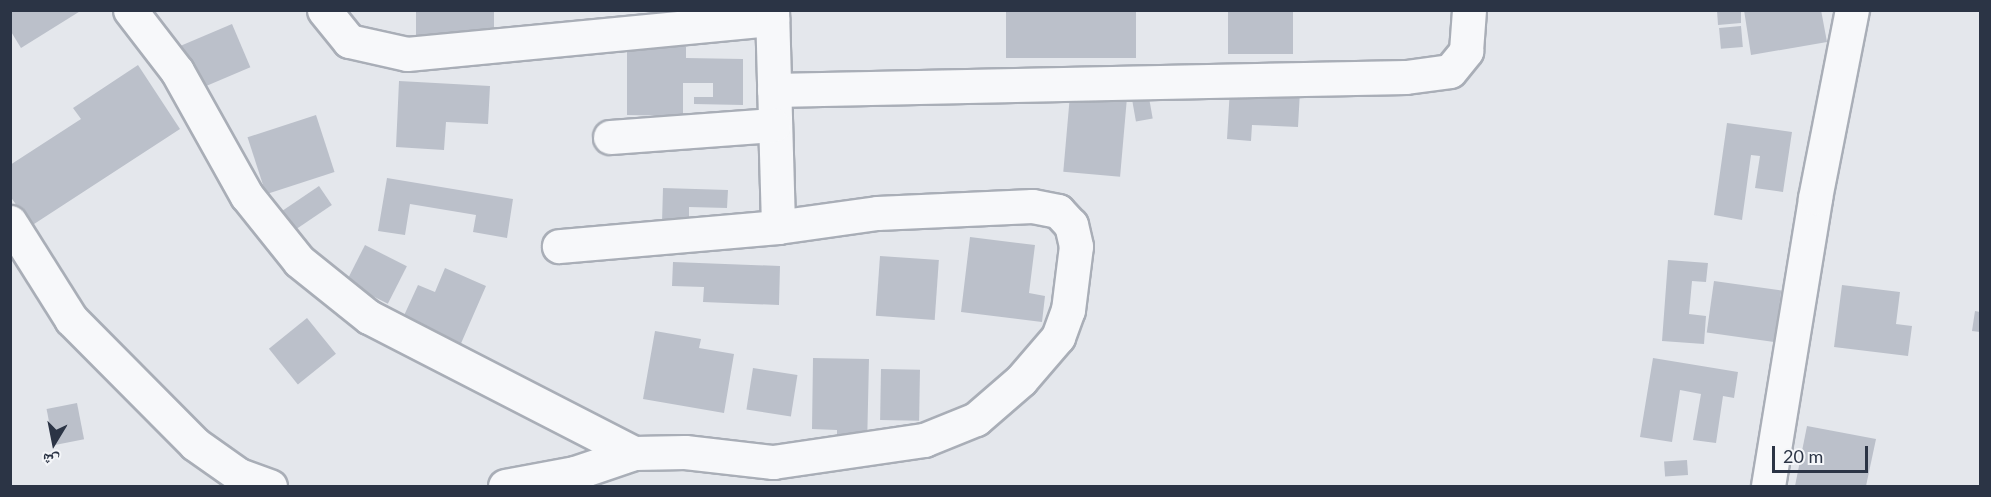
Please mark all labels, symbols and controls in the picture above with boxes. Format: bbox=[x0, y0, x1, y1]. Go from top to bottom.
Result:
north arrow bbox=[24, 413, 84, 473]
scale bar bbox=[1775, 434, 1871, 472]
text: 20 m bbox=[1783, 445, 1823, 467]
text: ش bbox=[41, 450, 61, 472]

